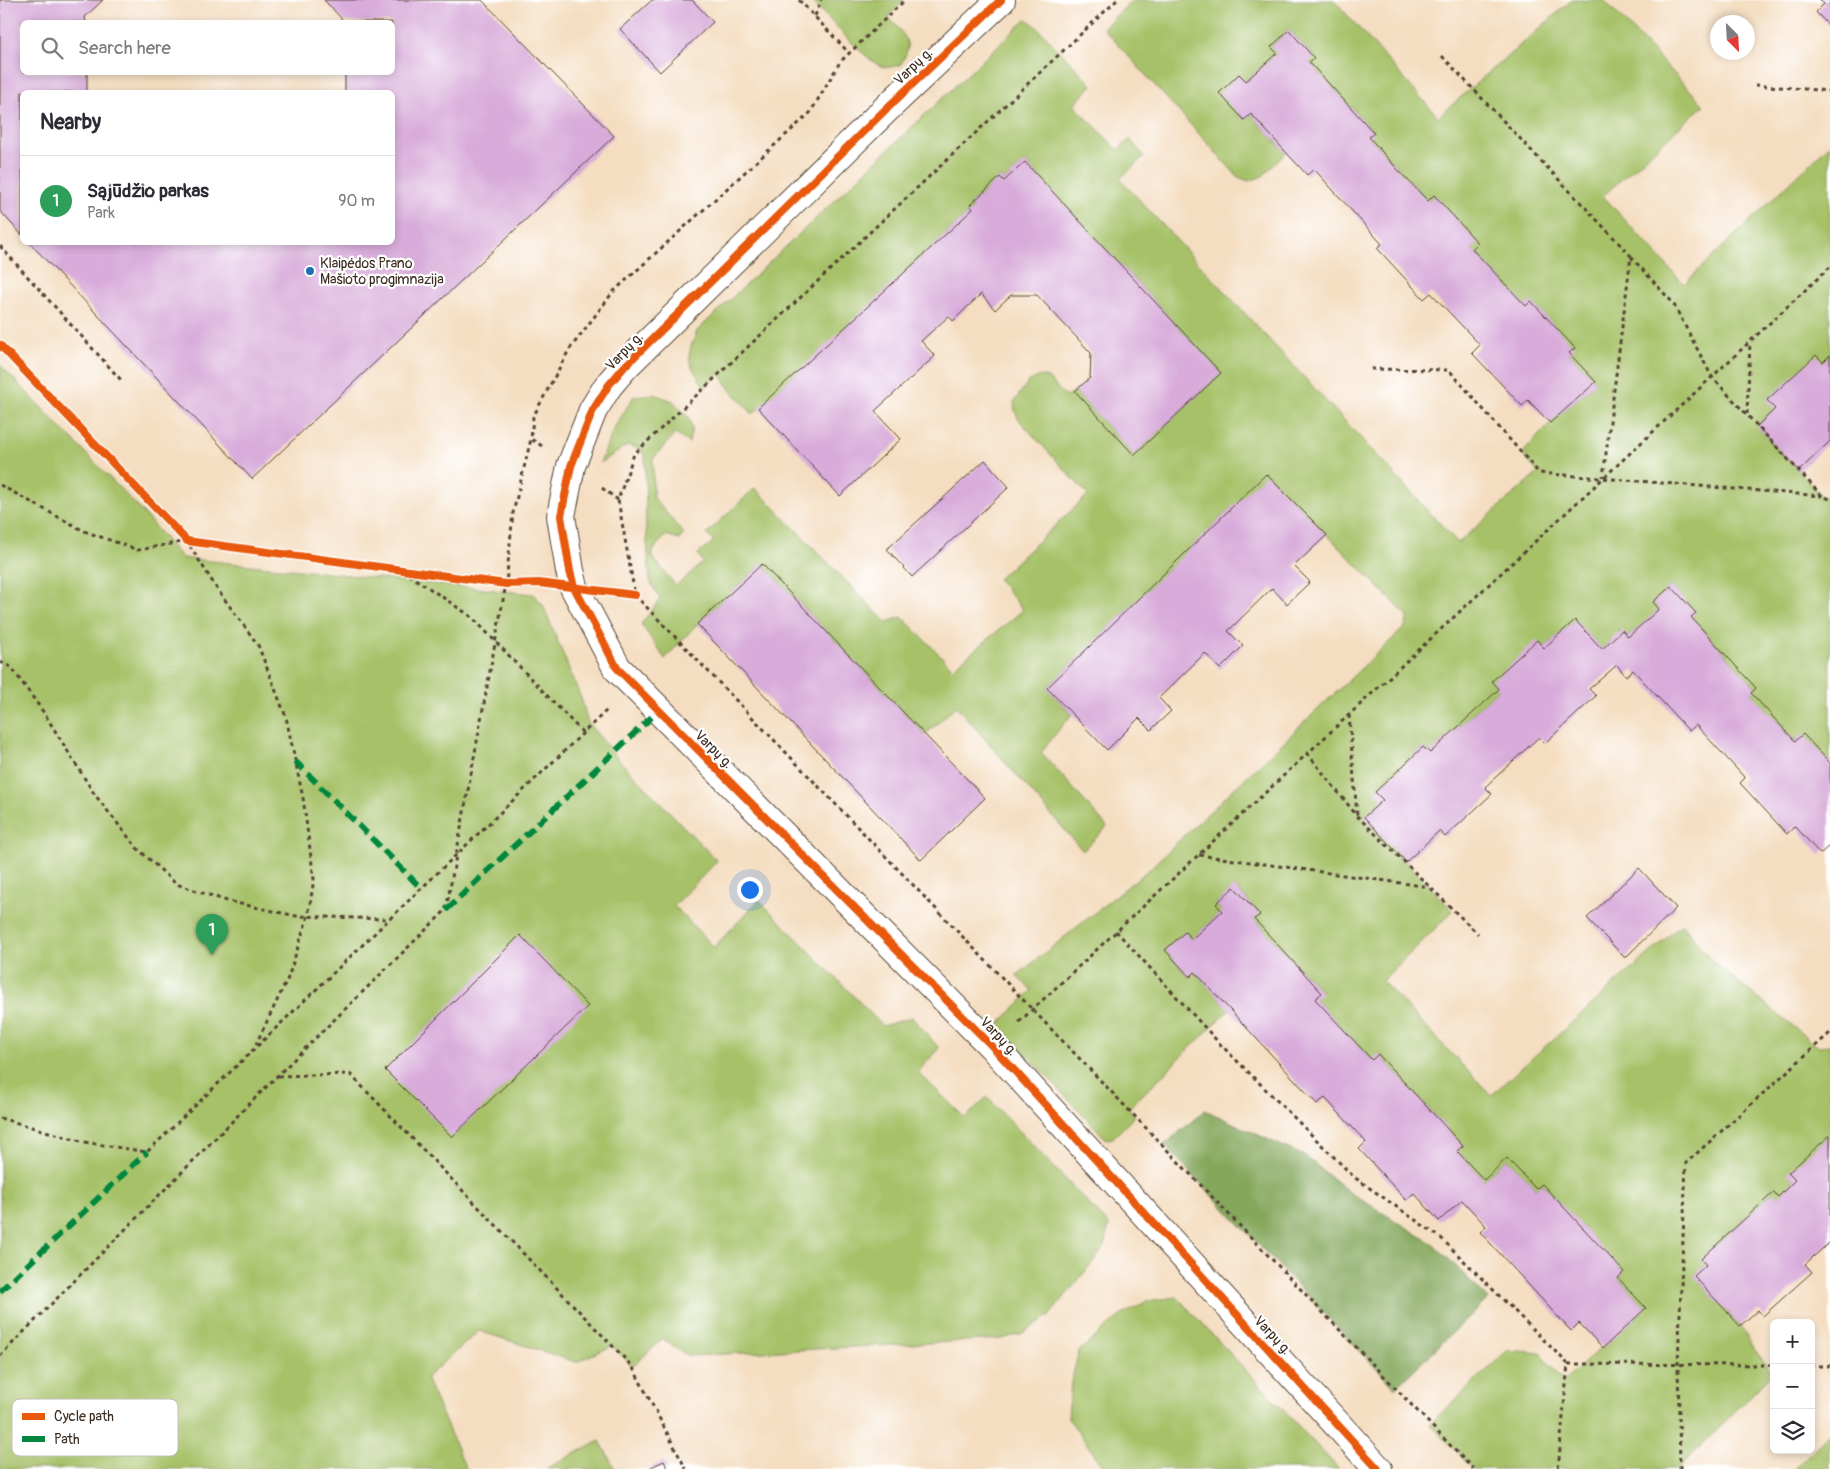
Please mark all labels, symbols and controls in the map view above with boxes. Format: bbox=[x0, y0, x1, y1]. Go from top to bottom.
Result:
north arrow bbox=[1710, 15, 1755, 60]
search box bbox=[20, 20, 395, 75]
icon: search bbox=[38, 34, 66, 62]
text: Search here bbox=[78, 36, 171, 60]
street label: Varpų g. bbox=[890, 44, 936, 89]
text: Nearby bbox=[40, 109, 101, 136]
text: Sąjūdžio parkas bbox=[87, 179, 209, 203]
text: 1 bbox=[53, 191, 59, 211]
text: 90 m bbox=[338, 191, 375, 211]
text: Park bbox=[87, 203, 115, 223]
place label: Klaipėdos Prano Mašioto progimnazija bbox=[320, 255, 444, 288]
marker: Klaipėdos Prano Mašioto progimnazija bbox=[304, 265, 316, 277]
street label: Varpų g. bbox=[602, 329, 647, 374]
street label: Varpų g. bbox=[691, 727, 736, 772]
your location bbox=[737, 877, 763, 903]
pin: 1 bbox=[196, 914, 228, 955]
street label: Varpų g. bbox=[976, 1013, 1021, 1059]
street label: Varpų g. bbox=[1250, 1312, 1295, 1358]
map controls bbox=[1770, 1319, 1815, 1454]
button: + bbox=[1770, 1319, 1815, 1364]
button: − bbox=[1770, 1364, 1815, 1409]
legend bbox=[12, 1399, 178, 1456]
text: Cycle path bbox=[54, 1408, 114, 1425]
button: layers bbox=[1770, 1409, 1815, 1454]
text: Path bbox=[54, 1431, 79, 1448]

